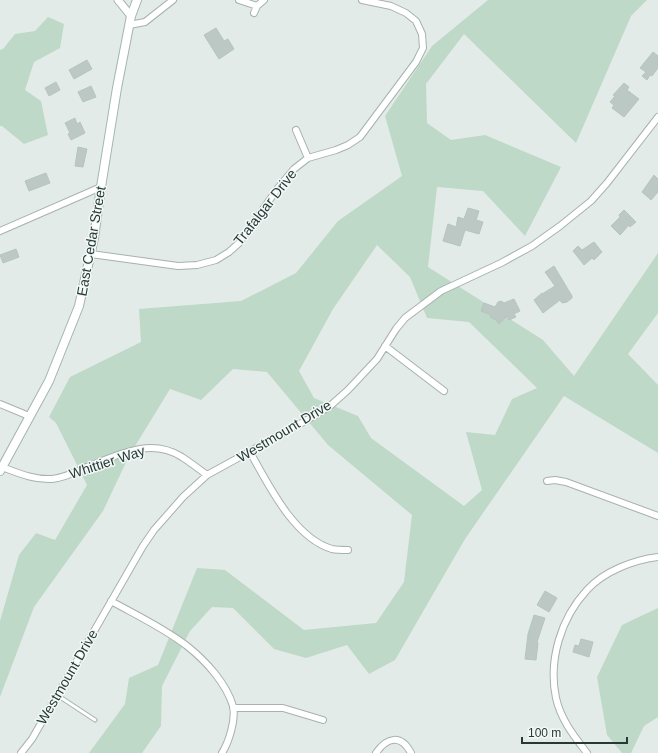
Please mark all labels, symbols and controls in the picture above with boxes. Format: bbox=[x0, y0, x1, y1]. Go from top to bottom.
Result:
street label: Trafalgar Drive bbox=[230, 166, 300, 248]
street label: East Cedar Street bbox=[73, 185, 109, 297]
street label: Westmount Drive bbox=[234, 396, 334, 465]
street label: Whittier Way bbox=[67, 442, 147, 482]
street label: Westmount Drive bbox=[33, 626, 101, 727]
scale bar bbox=[522, 719, 627, 745]
text: 100 m bbox=[528, 726, 561, 740]

